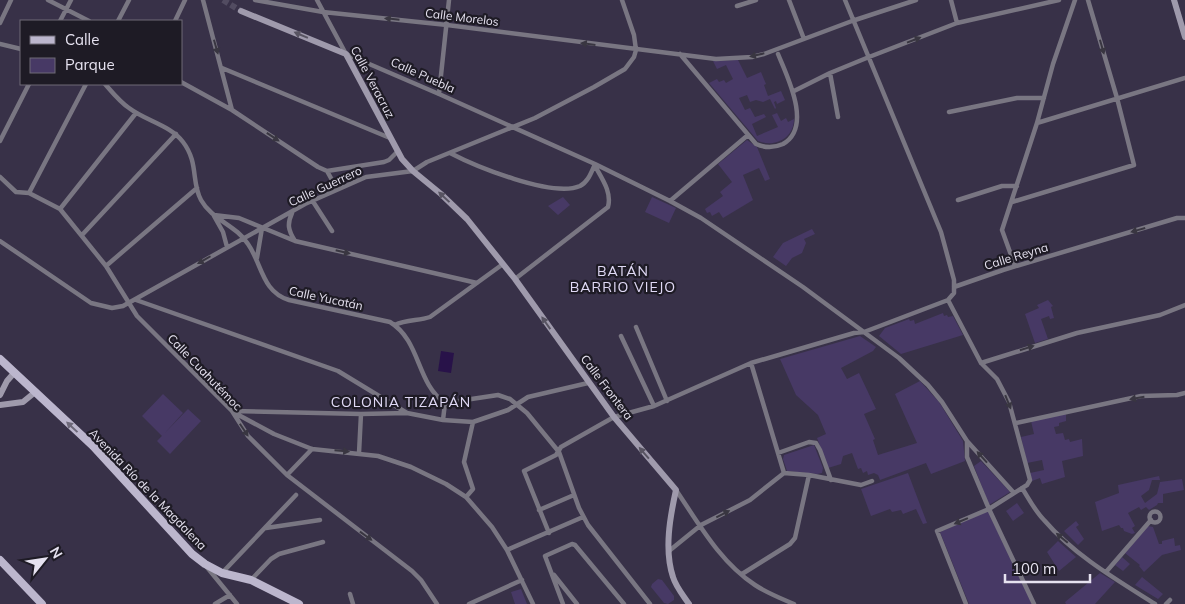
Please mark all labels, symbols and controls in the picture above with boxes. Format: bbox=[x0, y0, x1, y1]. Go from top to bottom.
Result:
street label: Calle Morelos bbox=[424, 5, 500, 29]
one-way arrow bbox=[383, 15, 399, 23]
legend bbox=[20, 20, 182, 85]
text: Calle bbox=[65, 30, 99, 49]
one-way arrow bbox=[294, 31, 308, 39]
one-way arrow bbox=[907, 35, 922, 43]
one-way arrow bbox=[579, 39, 595, 47]
one-way arrow bbox=[1098, 39, 1106, 54]
one-way arrow bbox=[213, 40, 221, 55]
street label: Calle Veracruz bbox=[348, 43, 398, 121]
one-way arrow bbox=[750, 51, 765, 59]
street label: Calle Puebla bbox=[388, 54, 458, 96]
text: Parque bbox=[65, 55, 115, 74]
one-way arrow bbox=[266, 132, 279, 142]
street label: Calle Guerrero bbox=[286, 162, 364, 210]
one-way arrow bbox=[439, 191, 451, 203]
one-way arrow bbox=[1130, 226, 1146, 234]
street label: Calle Reyna bbox=[982, 239, 1050, 273]
one-way arrow bbox=[335, 248, 350, 256]
one-way arrow bbox=[197, 256, 211, 265]
district label: BATÁN BARRIO VIEJO bbox=[570, 262, 676, 296]
street label: Calle Yucatán bbox=[288, 283, 364, 313]
one-way arrow bbox=[541, 316, 551, 330]
street label: Calle Cuahutémoc bbox=[165, 331, 245, 413]
one-way arrow bbox=[1020, 344, 1035, 352]
street label: Calle Frontera bbox=[578, 352, 636, 422]
district label: COLONIA TIZAPÁN bbox=[331, 393, 471, 411]
one-way arrow bbox=[1128, 394, 1144, 402]
one-way arrow bbox=[1005, 395, 1013, 409]
one-way arrow bbox=[66, 421, 78, 433]
one-way arrow bbox=[239, 423, 249, 436]
street label: Avenida Río de la Magdalena bbox=[86, 425, 210, 553]
one-way arrow bbox=[639, 446, 650, 459]
one-way arrow bbox=[334, 448, 350, 456]
one-way arrow bbox=[976, 450, 987, 463]
one-way arrow bbox=[716, 510, 731, 518]
one-way arrow bbox=[954, 518, 968, 526]
one-way arrow bbox=[359, 530, 372, 541]
one-way arrow bbox=[1057, 532, 1069, 544]
north arrow bbox=[20, 534, 70, 584]
text: N bbox=[46, 543, 67, 562]
scale bar bbox=[1005, 552, 1090, 584]
text: 100 m bbox=[1012, 559, 1056, 578]

